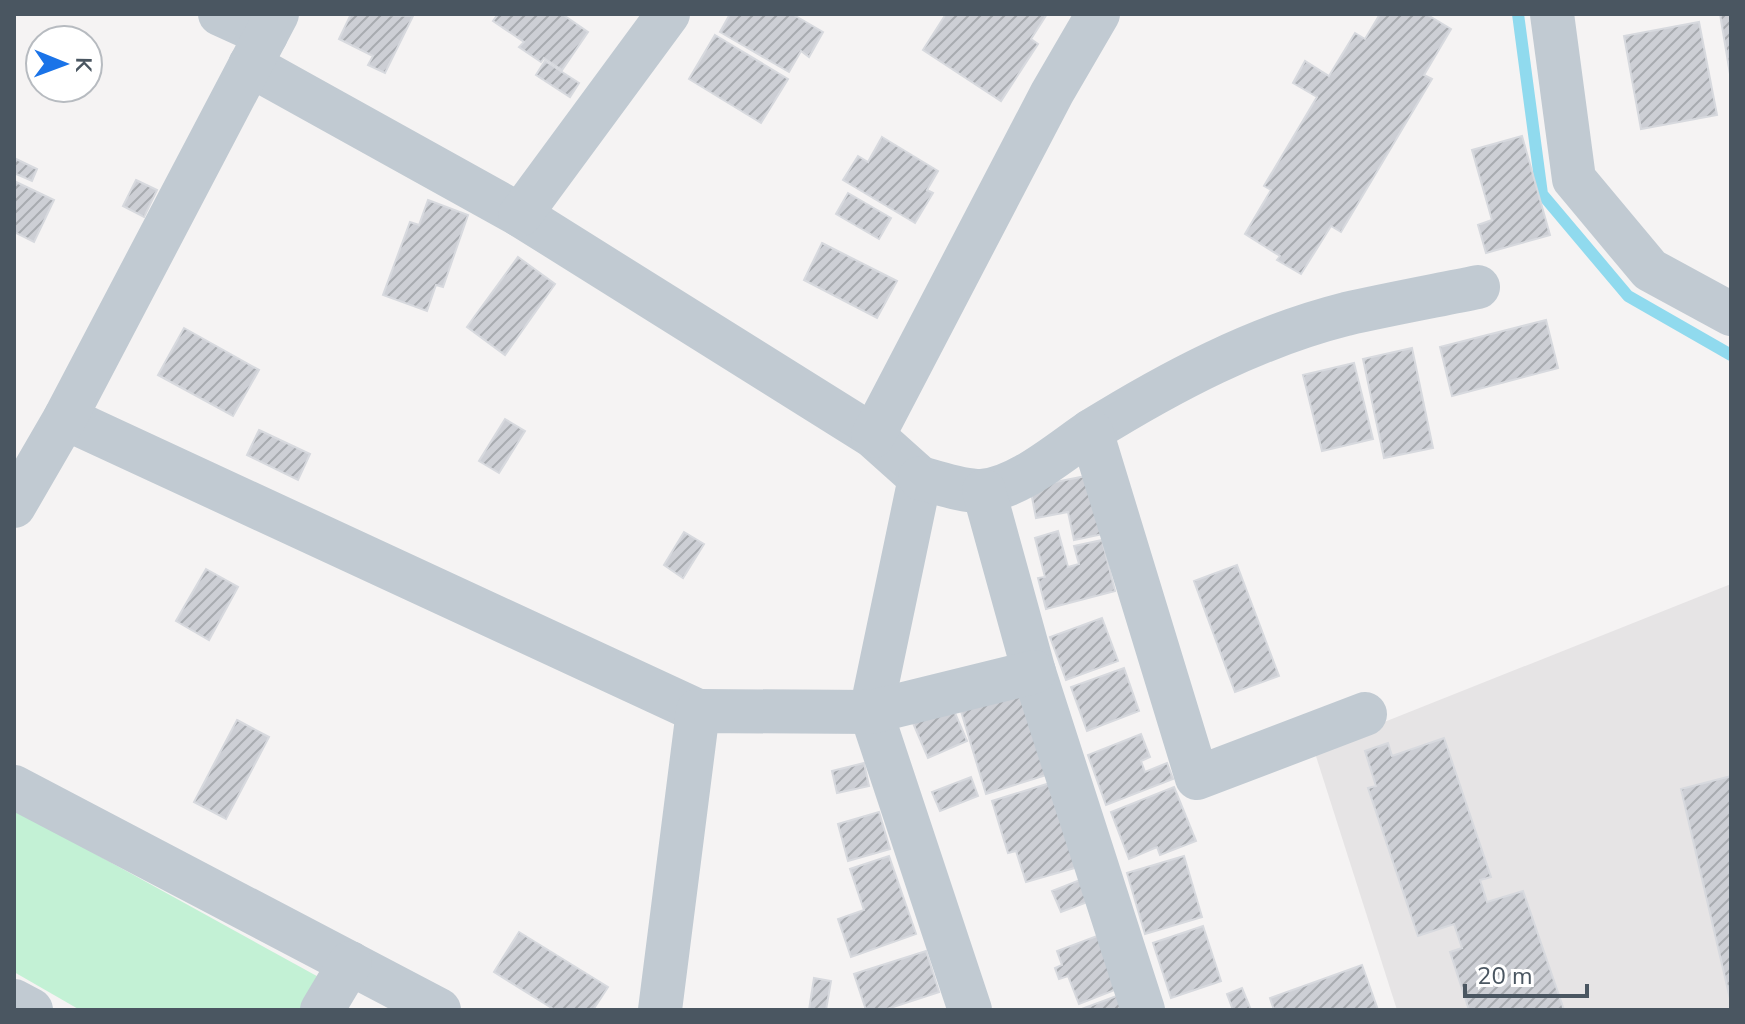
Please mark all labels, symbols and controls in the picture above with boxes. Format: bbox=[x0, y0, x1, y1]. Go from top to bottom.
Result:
north arrow bbox=[24, 24, 104, 104]
text: K bbox=[68, 57, 98, 73]
scale bar bbox=[1465, 948, 1587, 998]
text: 20 m bbox=[1477, 960, 1533, 992]

